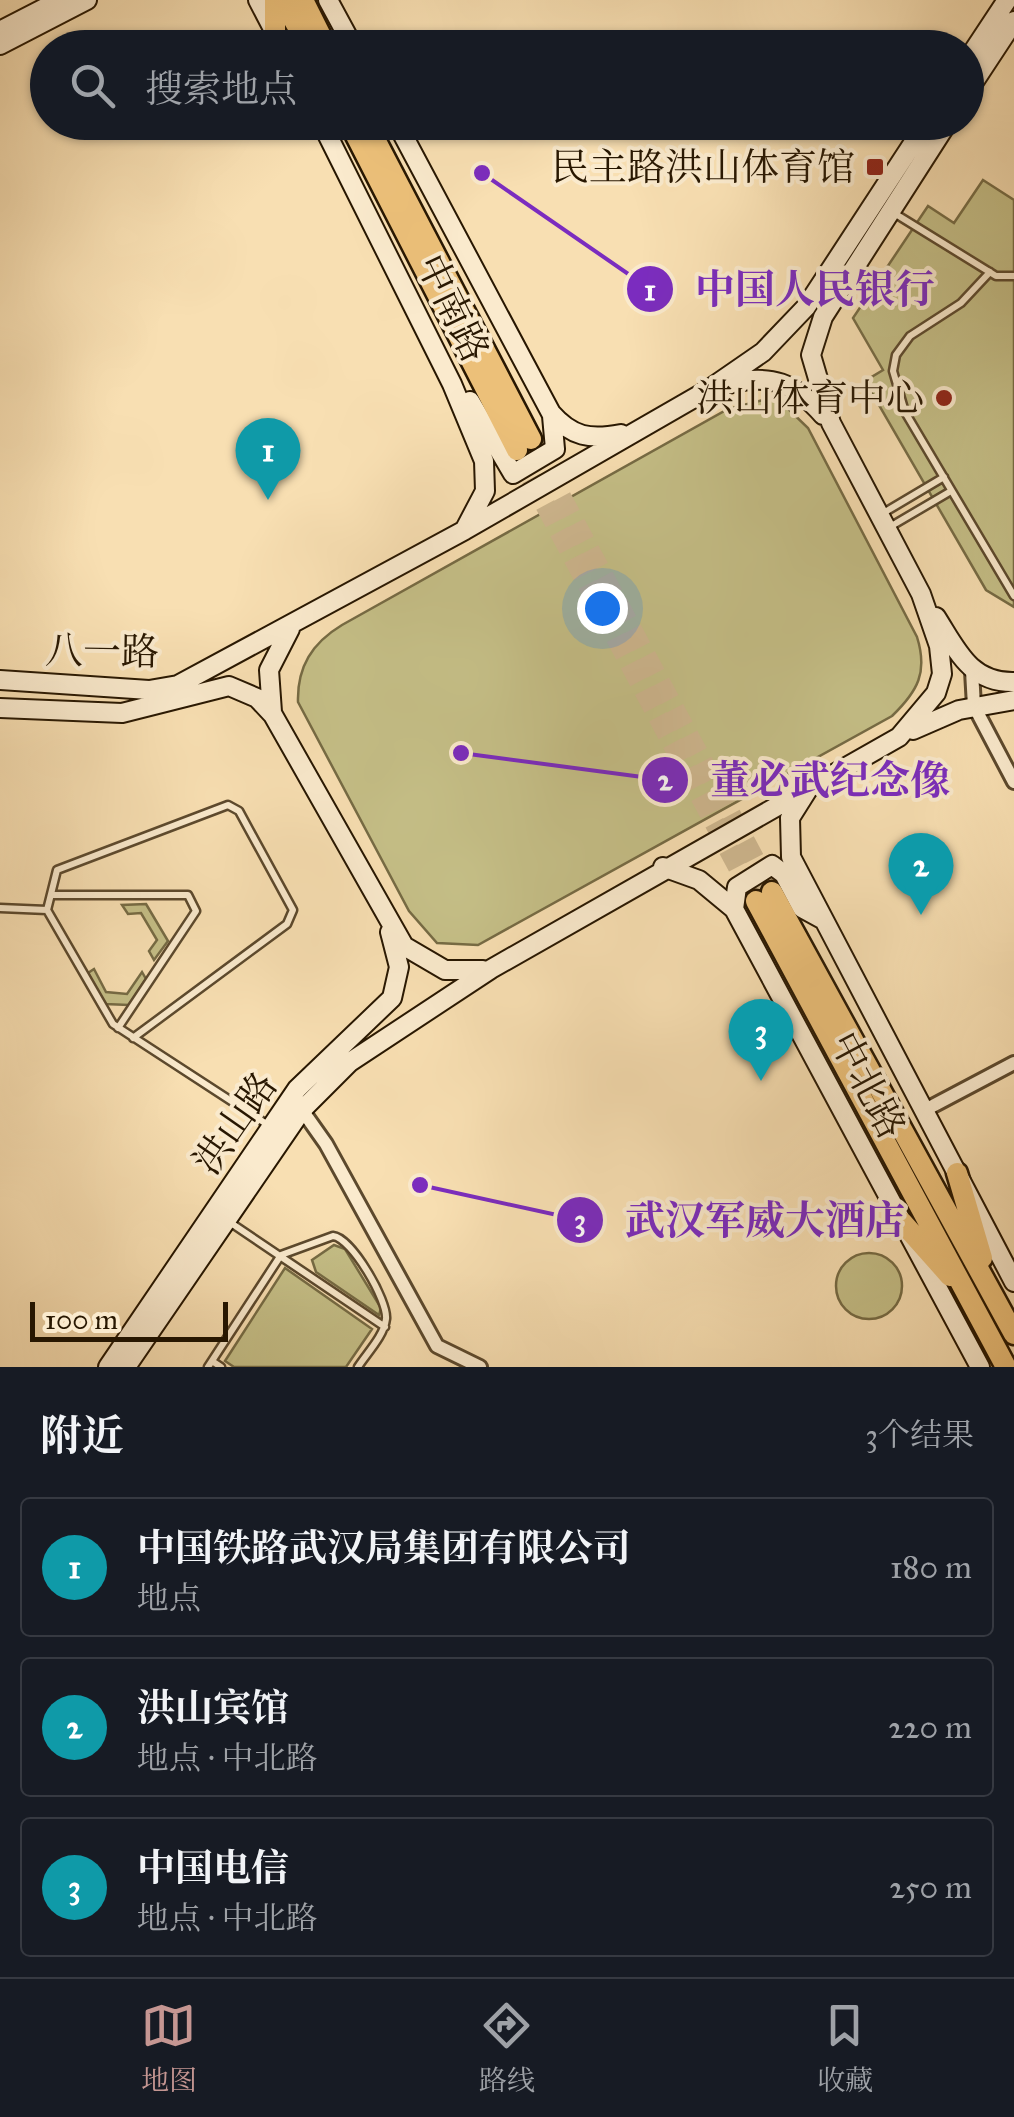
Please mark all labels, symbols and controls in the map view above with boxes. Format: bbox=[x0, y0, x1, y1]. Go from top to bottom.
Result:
search box bbox=[30, 30, 984, 140]
icon: search bbox=[65, 58, 120, 113]
text: 搜索地点 bbox=[145, 66, 297, 112]
place label: 民主路洪山体育馆 bbox=[551, 144, 855, 190]
marker: 民主路洪山体育馆 bbox=[864, 156, 886, 178]
street label: 中南路 bbox=[407, 247, 499, 369]
callout: 中国人民银行 bbox=[625, 254, 955, 324]
text: 中国人民银行 bbox=[695, 265, 935, 314]
text: 1 bbox=[644, 272, 656, 308]
place label: 洪山体育中心 bbox=[696, 375, 924, 421]
marker: 洪山体育中心 bbox=[933, 387, 955, 409]
pin: 1 bbox=[236, 418, 300, 500]
your location bbox=[577, 583, 628, 634]
street label: 八一路 bbox=[45, 627, 159, 675]
callout: 董必武纪念像 bbox=[640, 745, 970, 815]
text: 董必武纪念像 bbox=[710, 756, 950, 805]
text: 2 bbox=[658, 762, 674, 798]
pin: 2 bbox=[888, 832, 954, 915]
pin: 3 bbox=[728, 998, 794, 1081]
street label: 中北路 bbox=[821, 1024, 915, 1146]
street label: 洪山路 bbox=[183, 1063, 287, 1183]
callout: 武汉军威大酒店 bbox=[555, 1185, 925, 1255]
text: 武汉军威大酒店 bbox=[625, 1196, 905, 1245]
text: 3 bbox=[574, 1202, 586, 1238]
scale bar bbox=[30, 1297, 228, 1342]
text: 100 m bbox=[45, 1302, 118, 1337]
text: 附近 bbox=[40, 1410, 124, 1462]
text: 3个结果 bbox=[865, 1416, 974, 1455]
text: 中国铁路武汉局集团有限公司 bbox=[137, 1525, 631, 1571]
text: 1 bbox=[68, 1548, 81, 1587]
text: 180 m bbox=[890, 1548, 972, 1587]
text: 地点 bbox=[137, 1579, 201, 1618]
text: 洪山宾馆 bbox=[137, 1685, 289, 1731]
text: 2 bbox=[67, 1708, 82, 1747]
text: 220 m bbox=[888, 1708, 972, 1747]
text: 地点 · 中北路 bbox=[137, 1739, 318, 1778]
text: 中国电信 bbox=[137, 1845, 289, 1891]
text: 3 bbox=[68, 1868, 81, 1907]
text: 250 m bbox=[889, 1868, 972, 1907]
text: 地点 · 中北路 bbox=[137, 1899, 318, 1938]
tab: 地图 bbox=[141, 1998, 197, 2098]
tab: 路线 bbox=[479, 1998, 535, 2098]
tab: 收藏 bbox=[817, 1998, 873, 2098]

